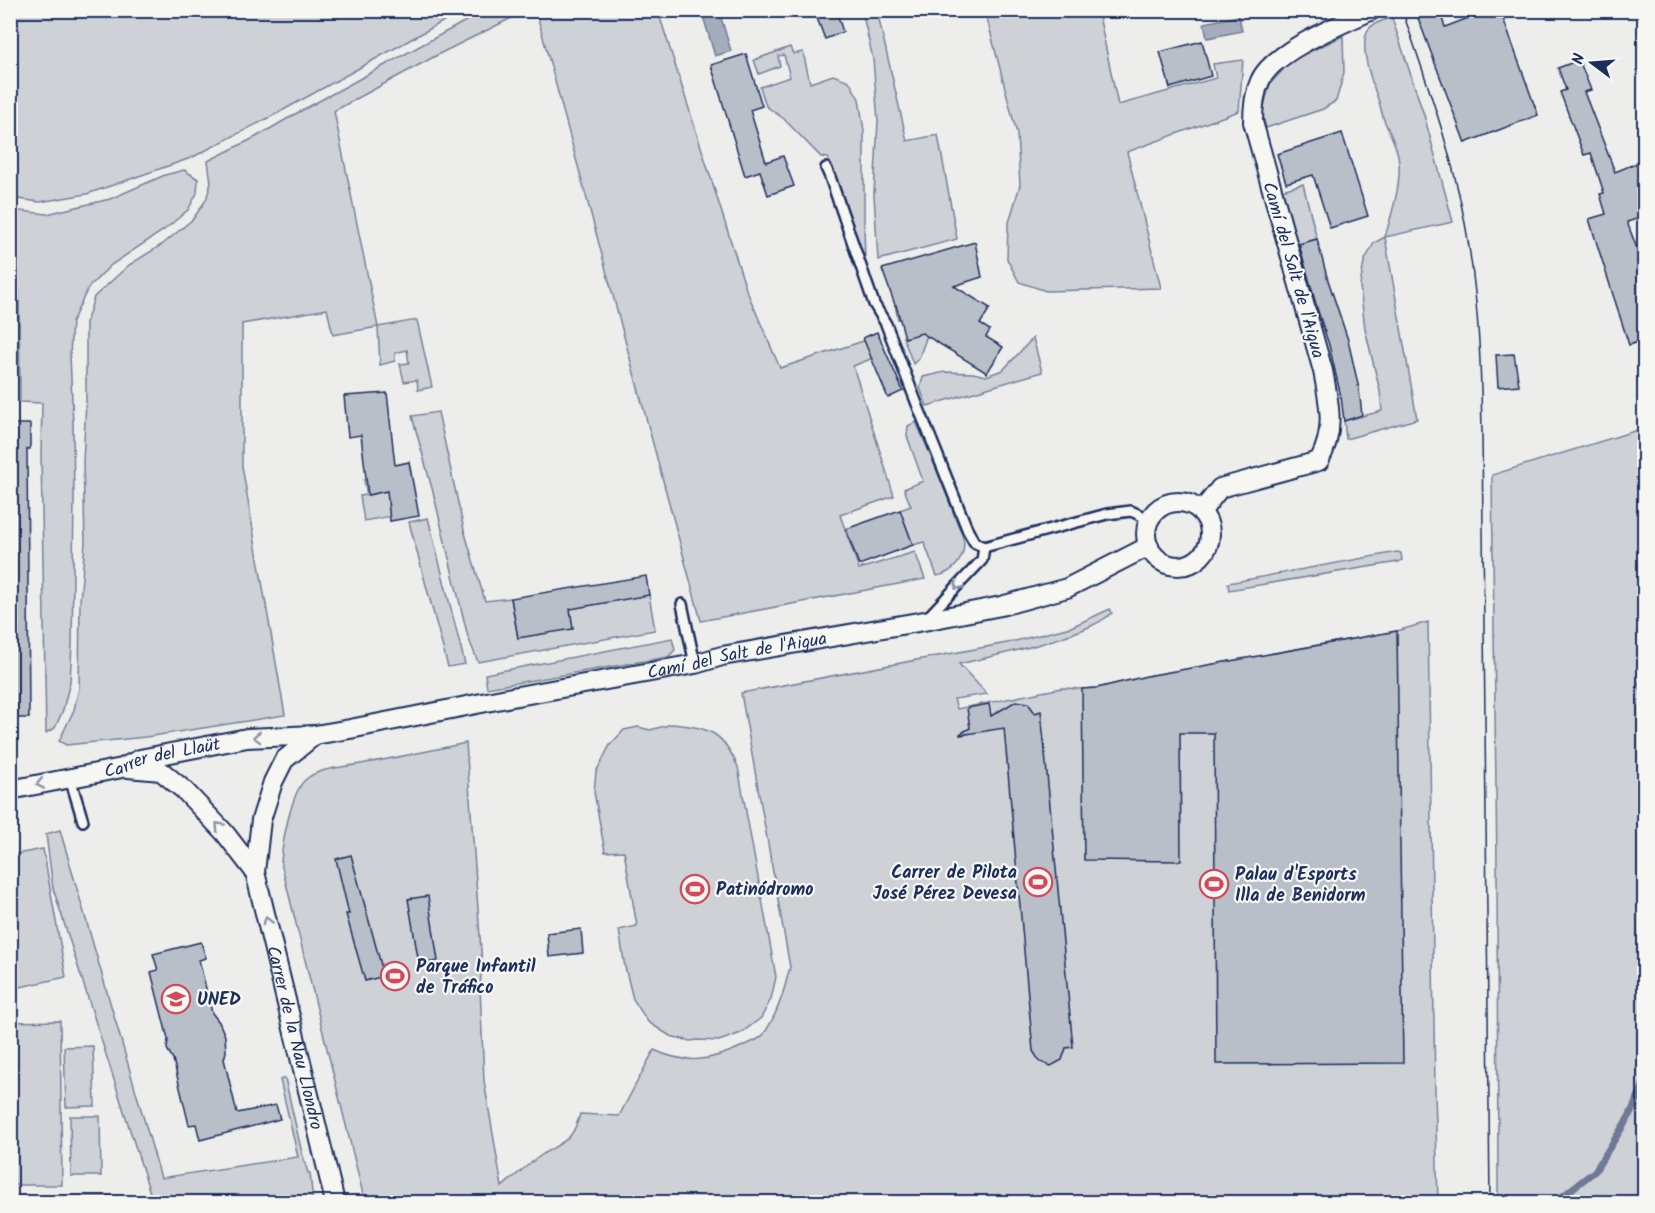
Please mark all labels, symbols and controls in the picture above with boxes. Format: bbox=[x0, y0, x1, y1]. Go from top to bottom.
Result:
north arrow bbox=[1562, 33, 1622, 93]
text: N bbox=[1566, 51, 1592, 68]
street label: Camí del Salt de l'Aigua bbox=[1253, 179, 1332, 362]
one-way arrow bbox=[954, 579, 965, 590]
street label: Camí del Salt de l'Aigua bbox=[645, 625, 829, 688]
street label: Carrer del Llaüt bbox=[102, 730, 224, 787]
one-way arrow bbox=[252, 731, 261, 744]
one-way arrow bbox=[35, 777, 45, 790]
one-way arrow bbox=[215, 823, 226, 833]
place label: Carrer de Pilota José Pérez Devesa bbox=[873, 859, 1017, 909]
place label: Palau d'Esports Illa de Benidorm bbox=[1235, 861, 1366, 911]
sports icon: Carrer de Pilota José Pérez Devesa bbox=[1022, 866, 1054, 898]
sports icon: Palau d'Esports Illa de Benidorm bbox=[1198, 868, 1230, 900]
sports icon: Patinódromo bbox=[679, 873, 711, 905]
place label: Patinódromo bbox=[716, 876, 813, 905]
one-way arrow bbox=[262, 916, 275, 926]
street label: Carrer de la Nau Llondro bbox=[257, 943, 330, 1133]
place label: Parque Infantil de Tráfico bbox=[416, 953, 536, 1003]
sports icon: Parque Infantil de Tráfico bbox=[379, 960, 411, 992]
school or university icon: UNED bbox=[160, 983, 192, 1015]
place label: UNED bbox=[197, 986, 241, 1015]

